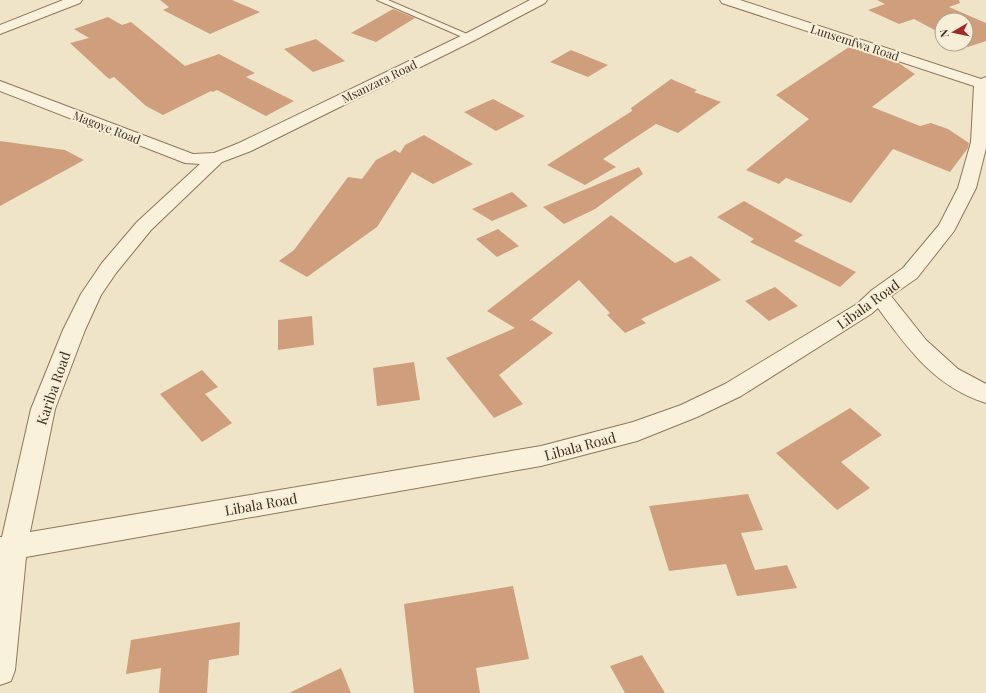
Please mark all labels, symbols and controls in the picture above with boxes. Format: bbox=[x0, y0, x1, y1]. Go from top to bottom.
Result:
north arrow bbox=[934, 12, 974, 52]
street label: Lunsemfwa Road bbox=[809, 20, 902, 64]
text: N bbox=[936, 28, 952, 39]
street label: Msanzara Road bbox=[339, 56, 419, 106]
street label: Magoye Road bbox=[71, 107, 143, 147]
street label: Libala Road bbox=[833, 275, 903, 333]
street label: Kariba Road bbox=[32, 349, 74, 427]
street label: Libala Road bbox=[542, 427, 618, 465]
street label: Libala Road bbox=[223, 488, 299, 520]

